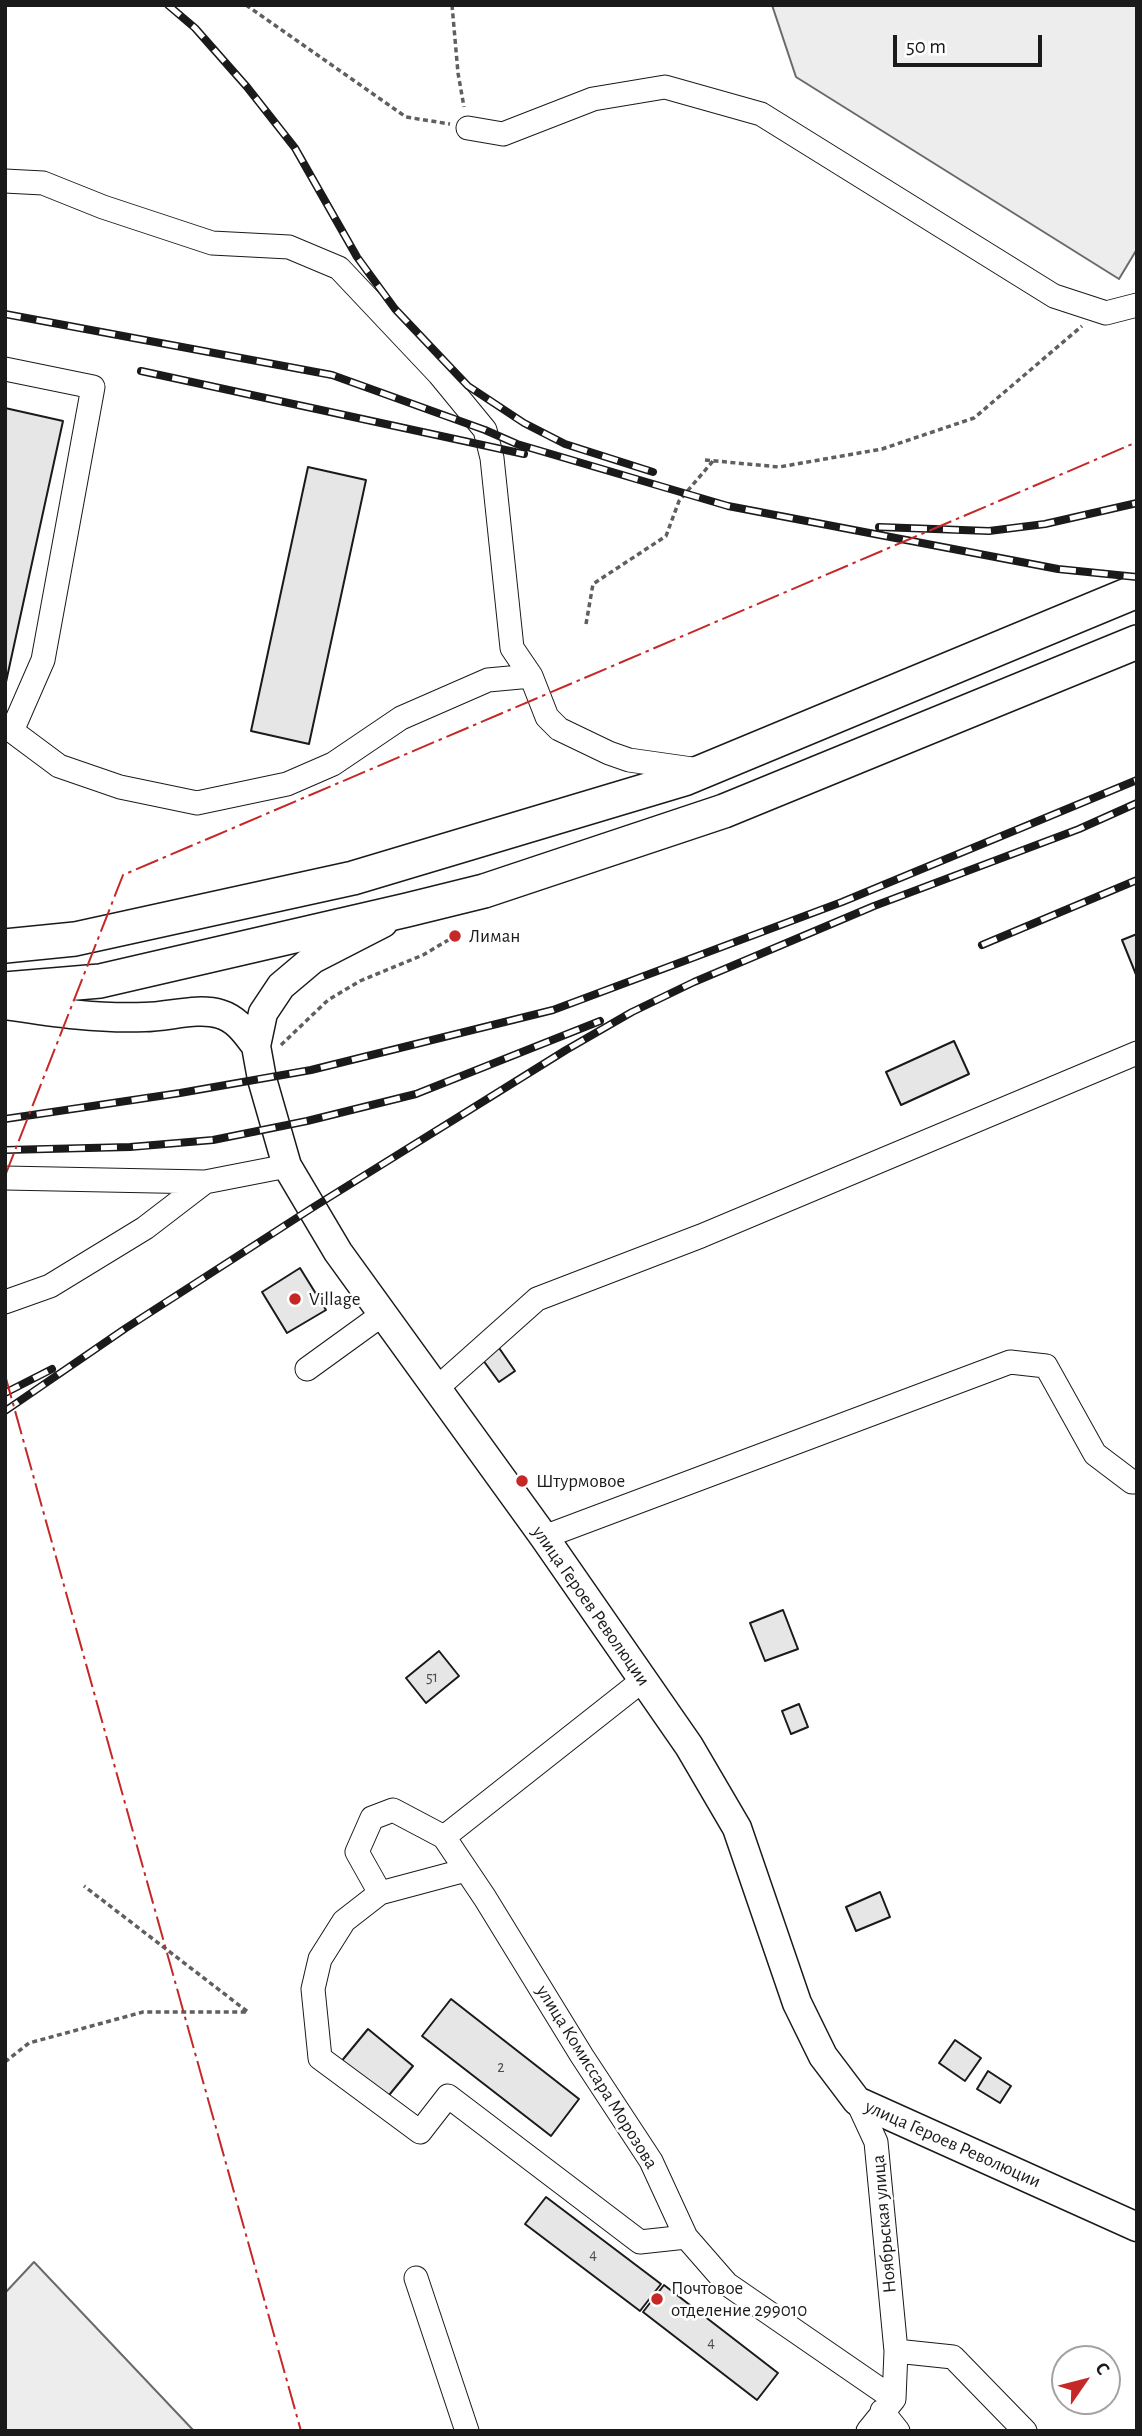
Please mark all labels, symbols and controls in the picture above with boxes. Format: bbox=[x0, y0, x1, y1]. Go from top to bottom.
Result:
scale bar bbox=[897, 21, 1046, 65]
text: 50 m bbox=[906, 36, 946, 57]
place label: Лиман bbox=[469, 925, 520, 947]
marker: Лиман bbox=[447, 928, 463, 944]
place label: Village bbox=[309, 1288, 360, 1310]
marker: Village bbox=[287, 1291, 303, 1307]
place label: Штурмовое bbox=[536, 1470, 625, 1492]
marker: Штурмовое bbox=[514, 1473, 530, 1489]
street label: улица Героев Революции bbox=[527, 1522, 655, 1690]
house number: 51 bbox=[426, 1667, 438, 1687]
street label: улица Комиссара Морозова bbox=[531, 1981, 663, 2173]
house number: 2 bbox=[497, 2057, 505, 2077]
street label: улица Героев Революции bbox=[861, 2095, 1045, 2193]
street label: Ноябрьская улица bbox=[867, 2154, 901, 2294]
house number: 4 bbox=[589, 2244, 597, 2264]
place label: Почтовое отделение 299010 bbox=[671, 2277, 807, 2321]
marker: Почтовое отделение 299010 bbox=[649, 2291, 665, 2307]
house number: 4 bbox=[707, 2332, 715, 2352]
north arrow bbox=[1051, 2345, 1121, 2415]
text: С bbox=[1091, 2359, 1113, 2379]

